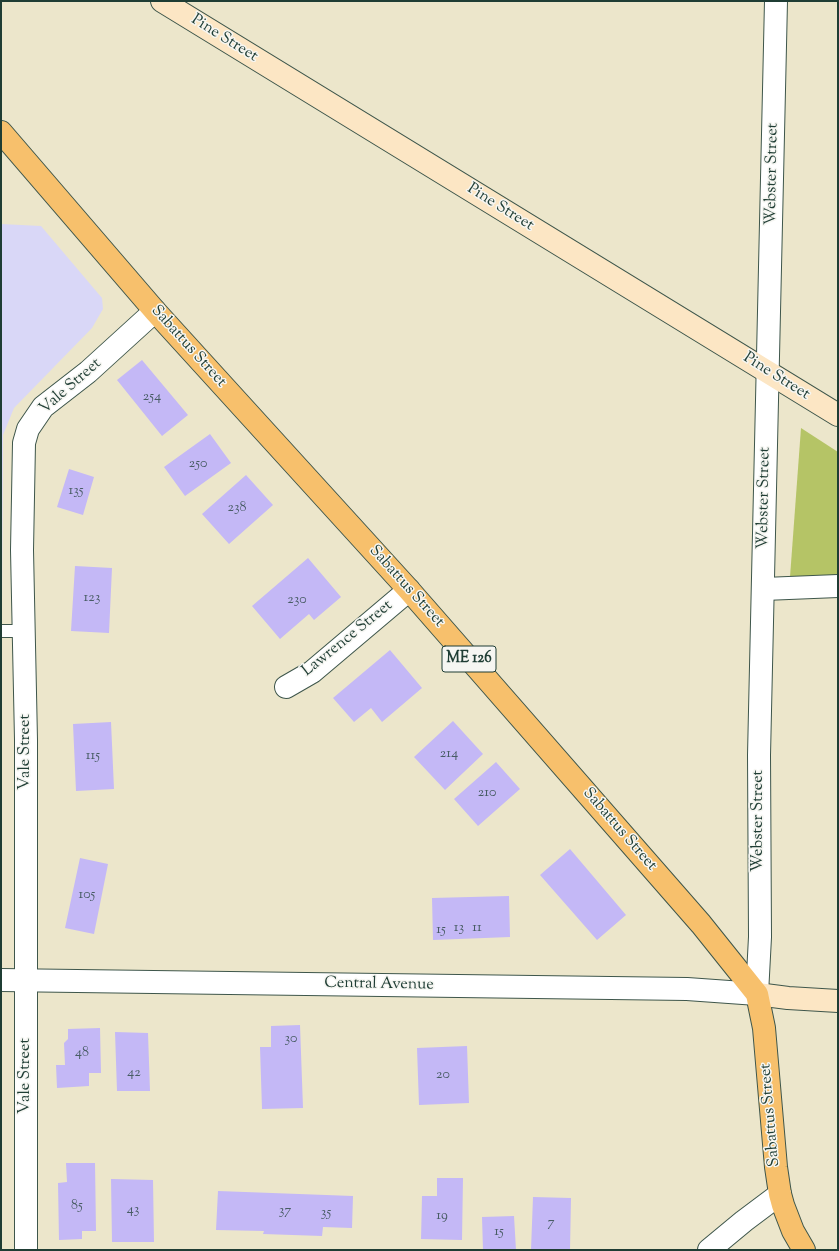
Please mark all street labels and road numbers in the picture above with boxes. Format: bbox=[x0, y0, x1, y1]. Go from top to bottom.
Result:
street label: Pine Street bbox=[187, 11, 261, 67]
street label: Webster Street bbox=[763, 123, 783, 225]
street label: Pine Street bbox=[463, 180, 537, 236]
street label: Sabattus Street bbox=[146, 302, 230, 392]
street label: Pine Street bbox=[739, 349, 813, 405]
street label: Vale Street bbox=[36, 355, 106, 419]
street label: Webster Street bbox=[755, 447, 775, 549]
street label: Sabattus Street bbox=[364, 542, 448, 632]
street label: Lawrence Street bbox=[299, 597, 397, 681]
road number: ME 126 bbox=[442, 646, 496, 672]
street label: Vale Street bbox=[16, 714, 36, 790]
street label: Webster Street bbox=[749, 770, 769, 872]
street label: Sabattus Street bbox=[578, 784, 660, 876]
street label: Central Avenue bbox=[324, 974, 434, 996]
street label: Vale Street bbox=[16, 1038, 36, 1114]
street label: Sabattus Street bbox=[757, 1062, 785, 1168]

